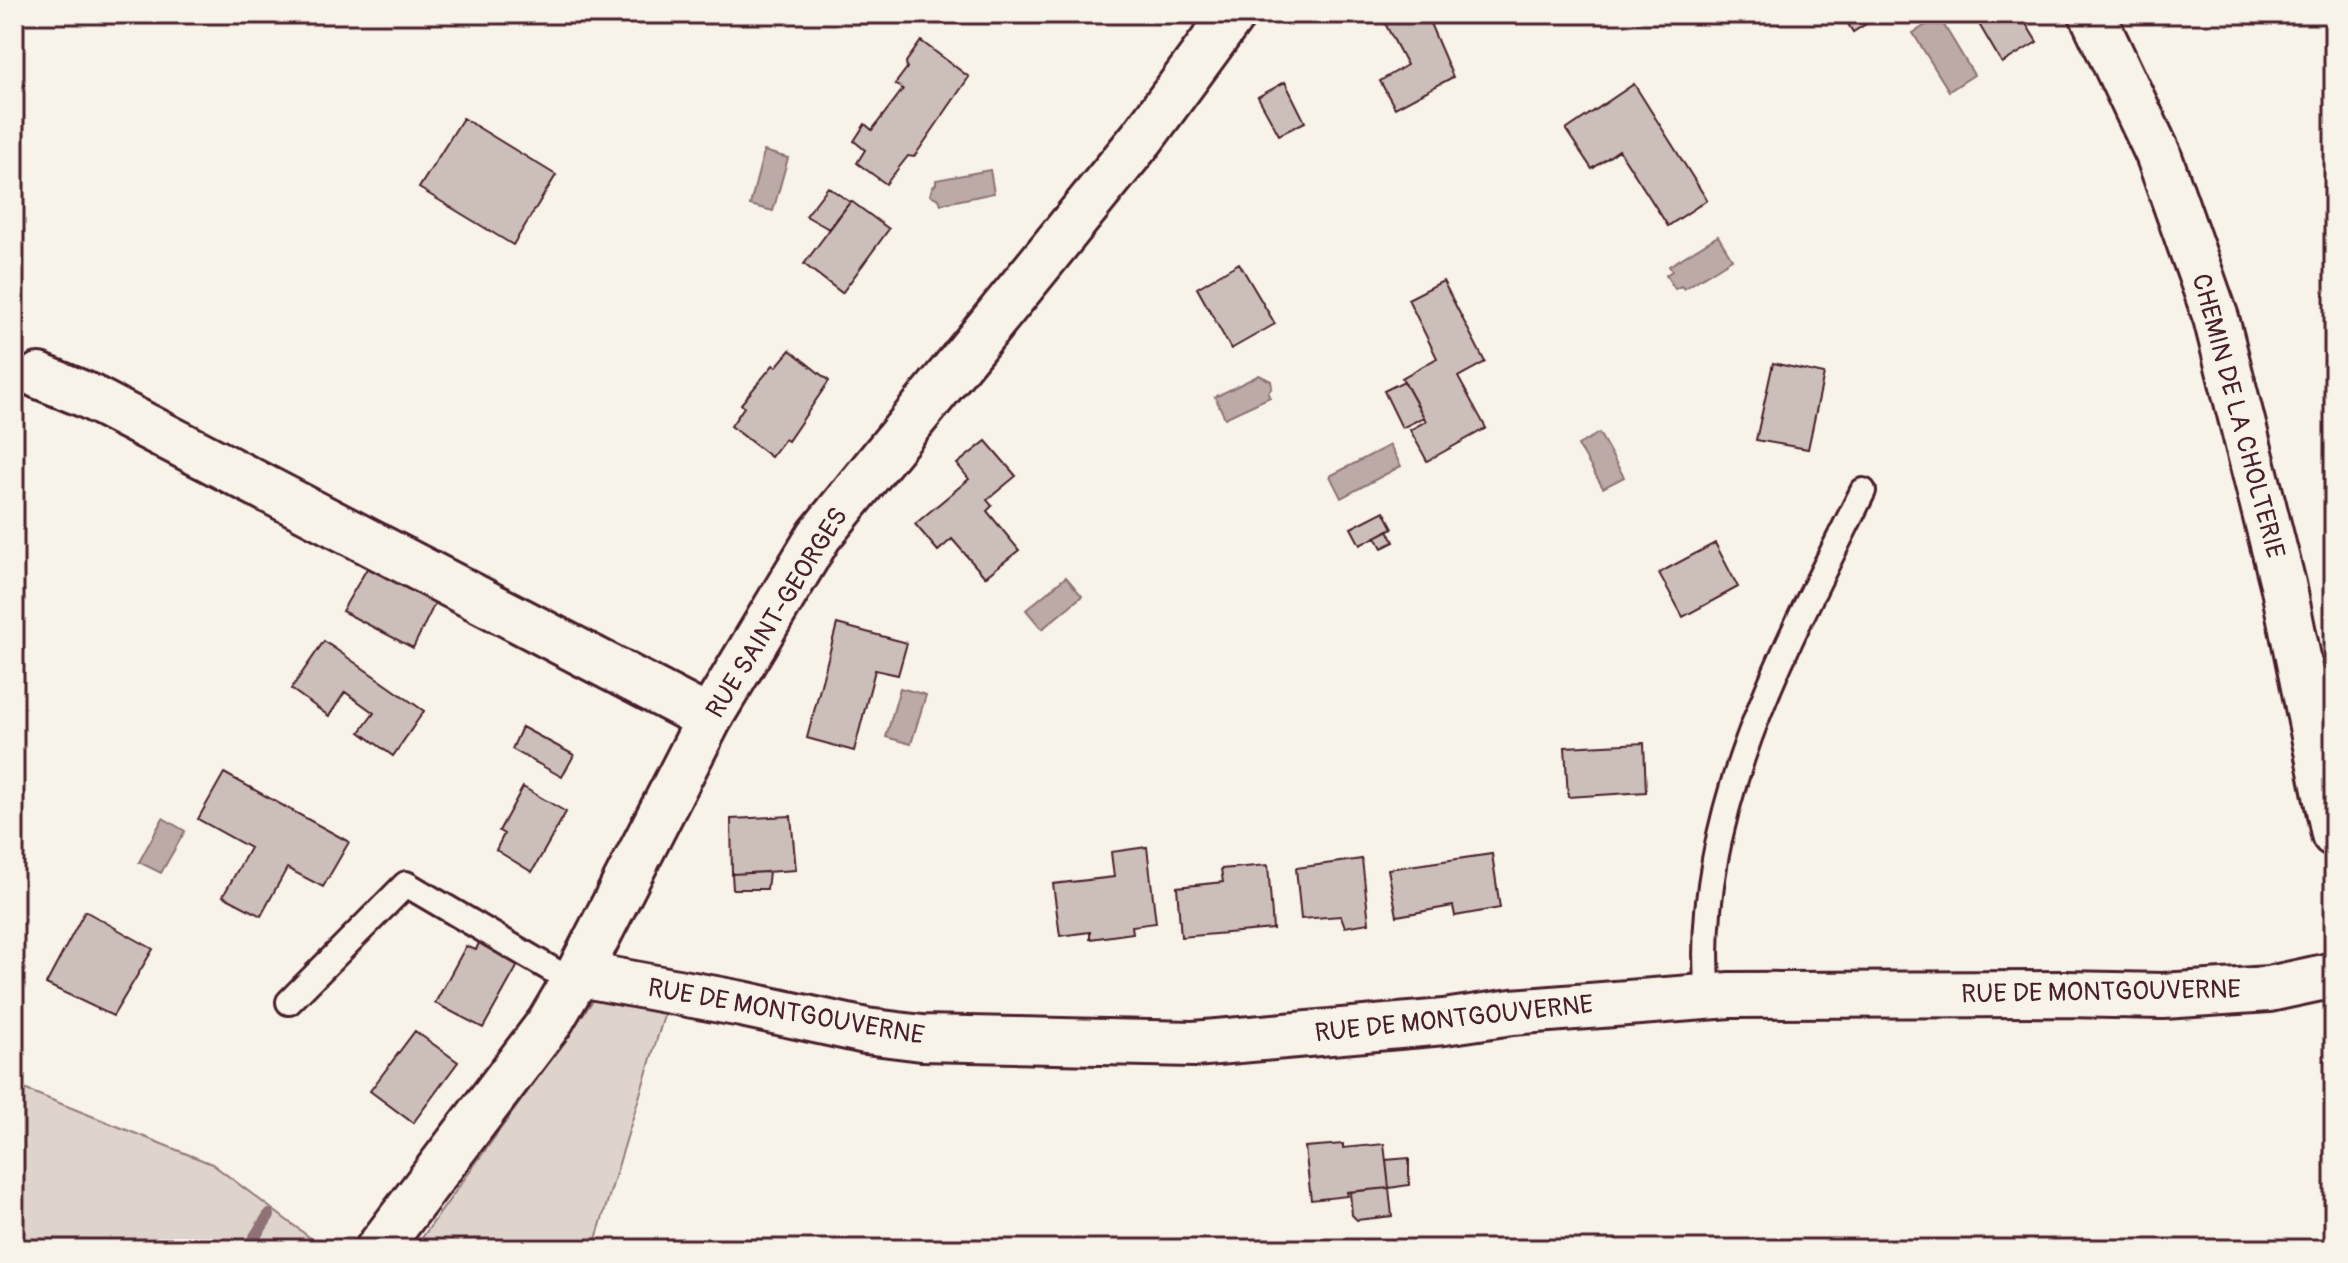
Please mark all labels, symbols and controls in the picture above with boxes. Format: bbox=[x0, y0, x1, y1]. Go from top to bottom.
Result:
street label: CHEMIN DE LA CHOLTERIE bbox=[2185, 270, 2291, 562]
street label: RUE SAINT-GEORGES bbox=[699, 502, 855, 724]
street label: RUE DE MONTGOUVERNE bbox=[645, 972, 927, 1052]
street label: RUE DE MONTGOUVERNE bbox=[1961, 974, 2241, 1010]
street label: RUE DE MONTGOUVERNE bbox=[1313, 988, 1595, 1050]

